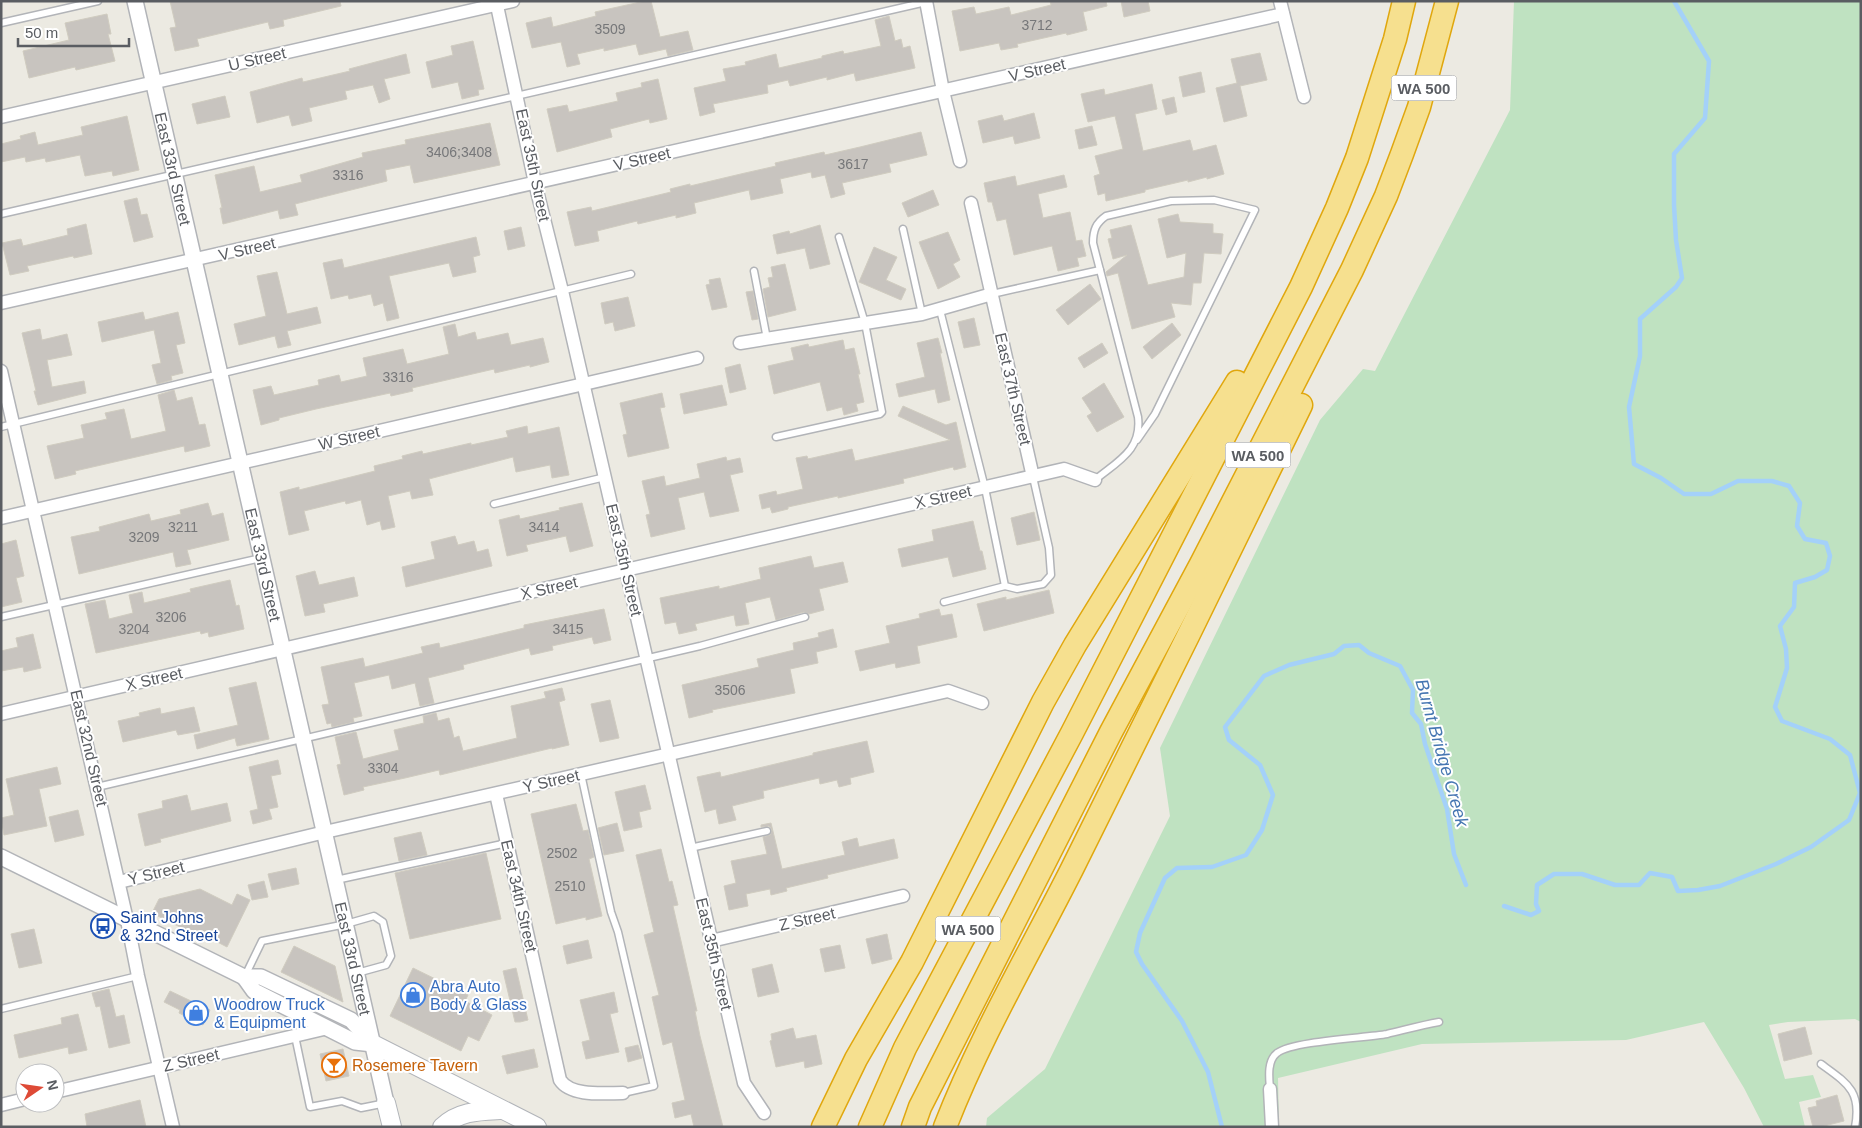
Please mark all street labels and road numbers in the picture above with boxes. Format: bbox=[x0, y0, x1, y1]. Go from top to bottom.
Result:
street label: U Street bbox=[226, 44, 288, 74]
street label: V Street bbox=[1007, 55, 1068, 85]
road number: WA 500 bbox=[1392, 76, 1456, 100]
street label: East 35th Street bbox=[513, 107, 553, 223]
street label: East 33rd Street bbox=[152, 110, 194, 228]
street label: V Street bbox=[612, 144, 673, 174]
street label: V Street bbox=[217, 234, 278, 264]
street label: East 37th Street bbox=[992, 331, 1034, 447]
street label: W Street bbox=[317, 423, 382, 453]
road number: WA 500 bbox=[1226, 442, 1290, 468]
street label: X Street bbox=[913, 482, 974, 512]
street label: East 35th Street bbox=[603, 502, 645, 618]
street label: East 33rd Street bbox=[242, 506, 285, 623]
street label: X Street bbox=[519, 573, 580, 603]
street label: X Street bbox=[124, 664, 185, 694]
street label: East 32nd Street bbox=[67, 688, 111, 809]
street label: Y Street bbox=[521, 766, 581, 796]
street label: East 34th Street bbox=[498, 838, 540, 954]
street label: Y Street bbox=[126, 858, 186, 888]
street label: East 35th Street bbox=[693, 896, 735, 1012]
street label: East 33rd Street bbox=[332, 900, 374, 1017]
street label: Z Street bbox=[777, 904, 837, 934]
road number: WA 500 bbox=[936, 916, 1000, 942]
street label: Z Street bbox=[161, 1045, 221, 1075]

